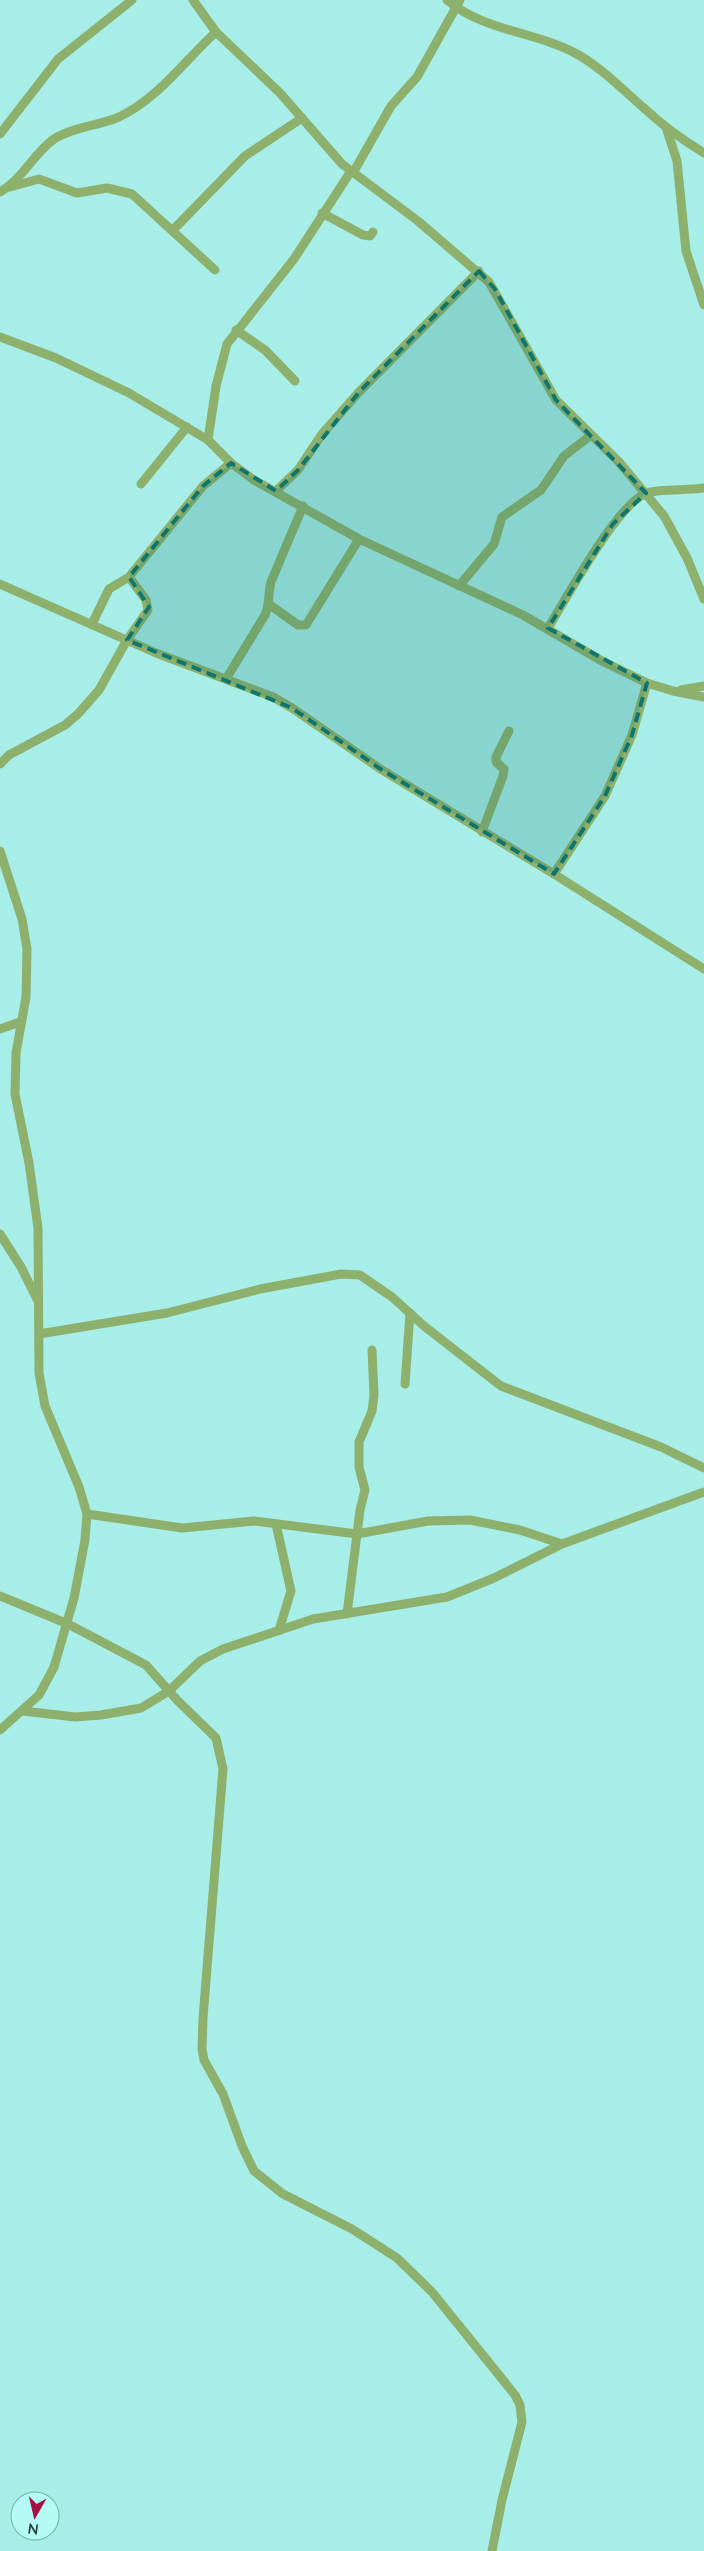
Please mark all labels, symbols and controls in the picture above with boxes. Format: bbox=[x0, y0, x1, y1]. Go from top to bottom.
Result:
north arrow bbox=[10, 2491, 60, 2541]
text: N bbox=[27, 2520, 40, 2539]

